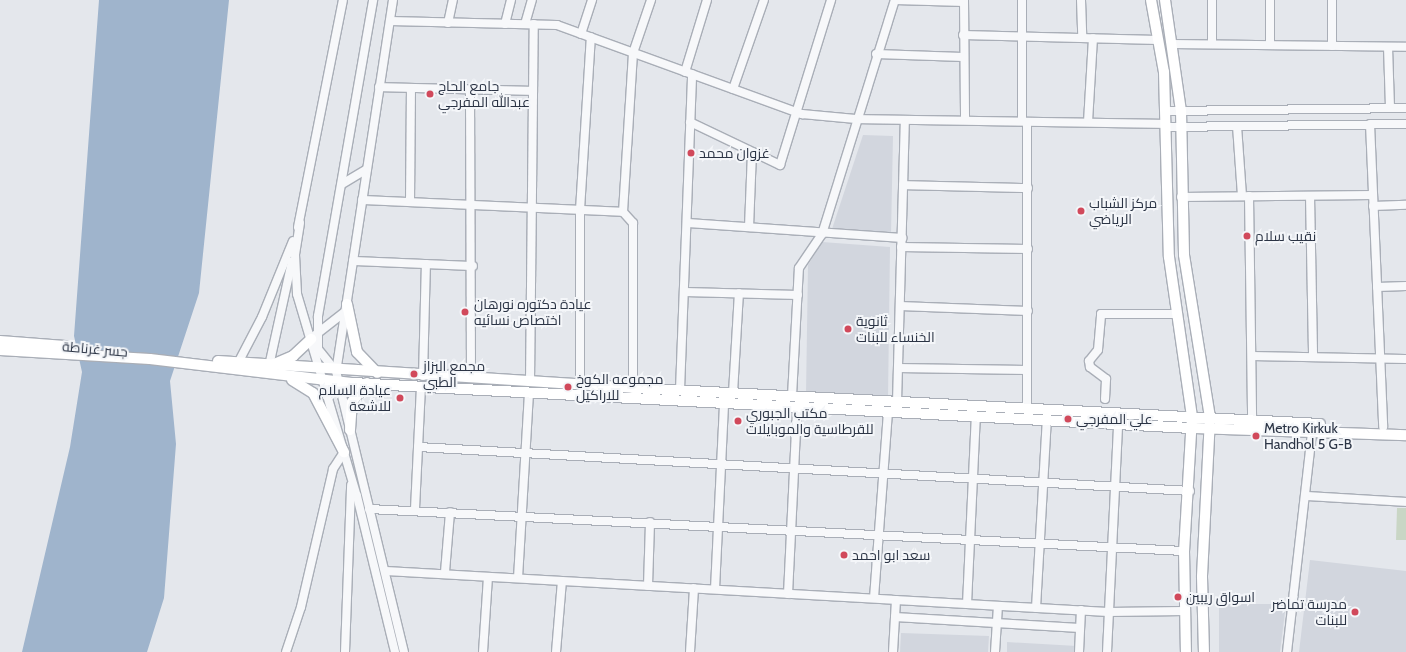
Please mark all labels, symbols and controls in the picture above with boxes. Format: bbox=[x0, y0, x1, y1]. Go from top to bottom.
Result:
place label: جامع الحاج عبدالله المفرجي bbox=[438, 78, 530, 110]
marker: جامع الحاج عبدالله المفرجي bbox=[425, 89, 435, 99]
place label: غزوان محمد bbox=[699, 145, 770, 161]
marker: غزوان محمد bbox=[686, 148, 696, 158]
place label: مركز الشباب الرياضي bbox=[1089, 195, 1157, 228]
marker: مركز الشباب الرياضي bbox=[1076, 206, 1086, 216]
place label: نقيب سلام bbox=[1255, 228, 1316, 244]
marker: نقيب سلام bbox=[1242, 231, 1252, 241]
place label: عيادة دكتوره نورهان اختصاص نسائيه bbox=[474, 296, 591, 328]
marker: عيادة دكتوره نورهان اختصاص نسائيه bbox=[459, 306, 471, 318]
place label: ثانوية الخنساء للبنات bbox=[856, 313, 935, 346]
marker: ثانوية الخنساء للبنات bbox=[843, 324, 853, 334]
street label: جسر غرناطة bbox=[62, 338, 128, 360]
place label: مجمع البزاز الطبي bbox=[423, 358, 485, 390]
marker: مجمع البزاز الطبي bbox=[408, 368, 420, 380]
place label: مجموعه الكوخ للاراكيل bbox=[576, 371, 664, 404]
place label: عيادة السلام للاشعة bbox=[319, 382, 391, 414]
marker: مجموعه الكوخ للاراكيل bbox=[563, 382, 573, 392]
marker: عيادة السلام للاشعة bbox=[394, 392, 406, 404]
place label: مكتب الجبوري للقرطاسية والموبايلات bbox=[746, 405, 874, 438]
place label: علي المفرجي bbox=[1076, 411, 1153, 427]
marker: علي المفرجي bbox=[1063, 414, 1073, 424]
marker: مكتب الجبوري للقرطاسية والموبايلات bbox=[733, 416, 743, 426]
place label: Metro Kirkuk Handhol 5 G-B bbox=[1264, 420, 1352, 452]
marker: Metro Kirkuk Handhol 5 G-B bbox=[1251, 431, 1261, 441]
place label: سعد ابو احمد bbox=[852, 547, 930, 563]
marker: سعد ابو احمد bbox=[839, 550, 849, 560]
place label: اسواق ريبين bbox=[1186, 589, 1255, 605]
marker: اسواق ريبين bbox=[1173, 592, 1183, 602]
place label: مدرسة تماضر للبنات bbox=[1271, 596, 1347, 628]
marker: مدرسة تماضر للبنات bbox=[1350, 607, 1360, 617]

